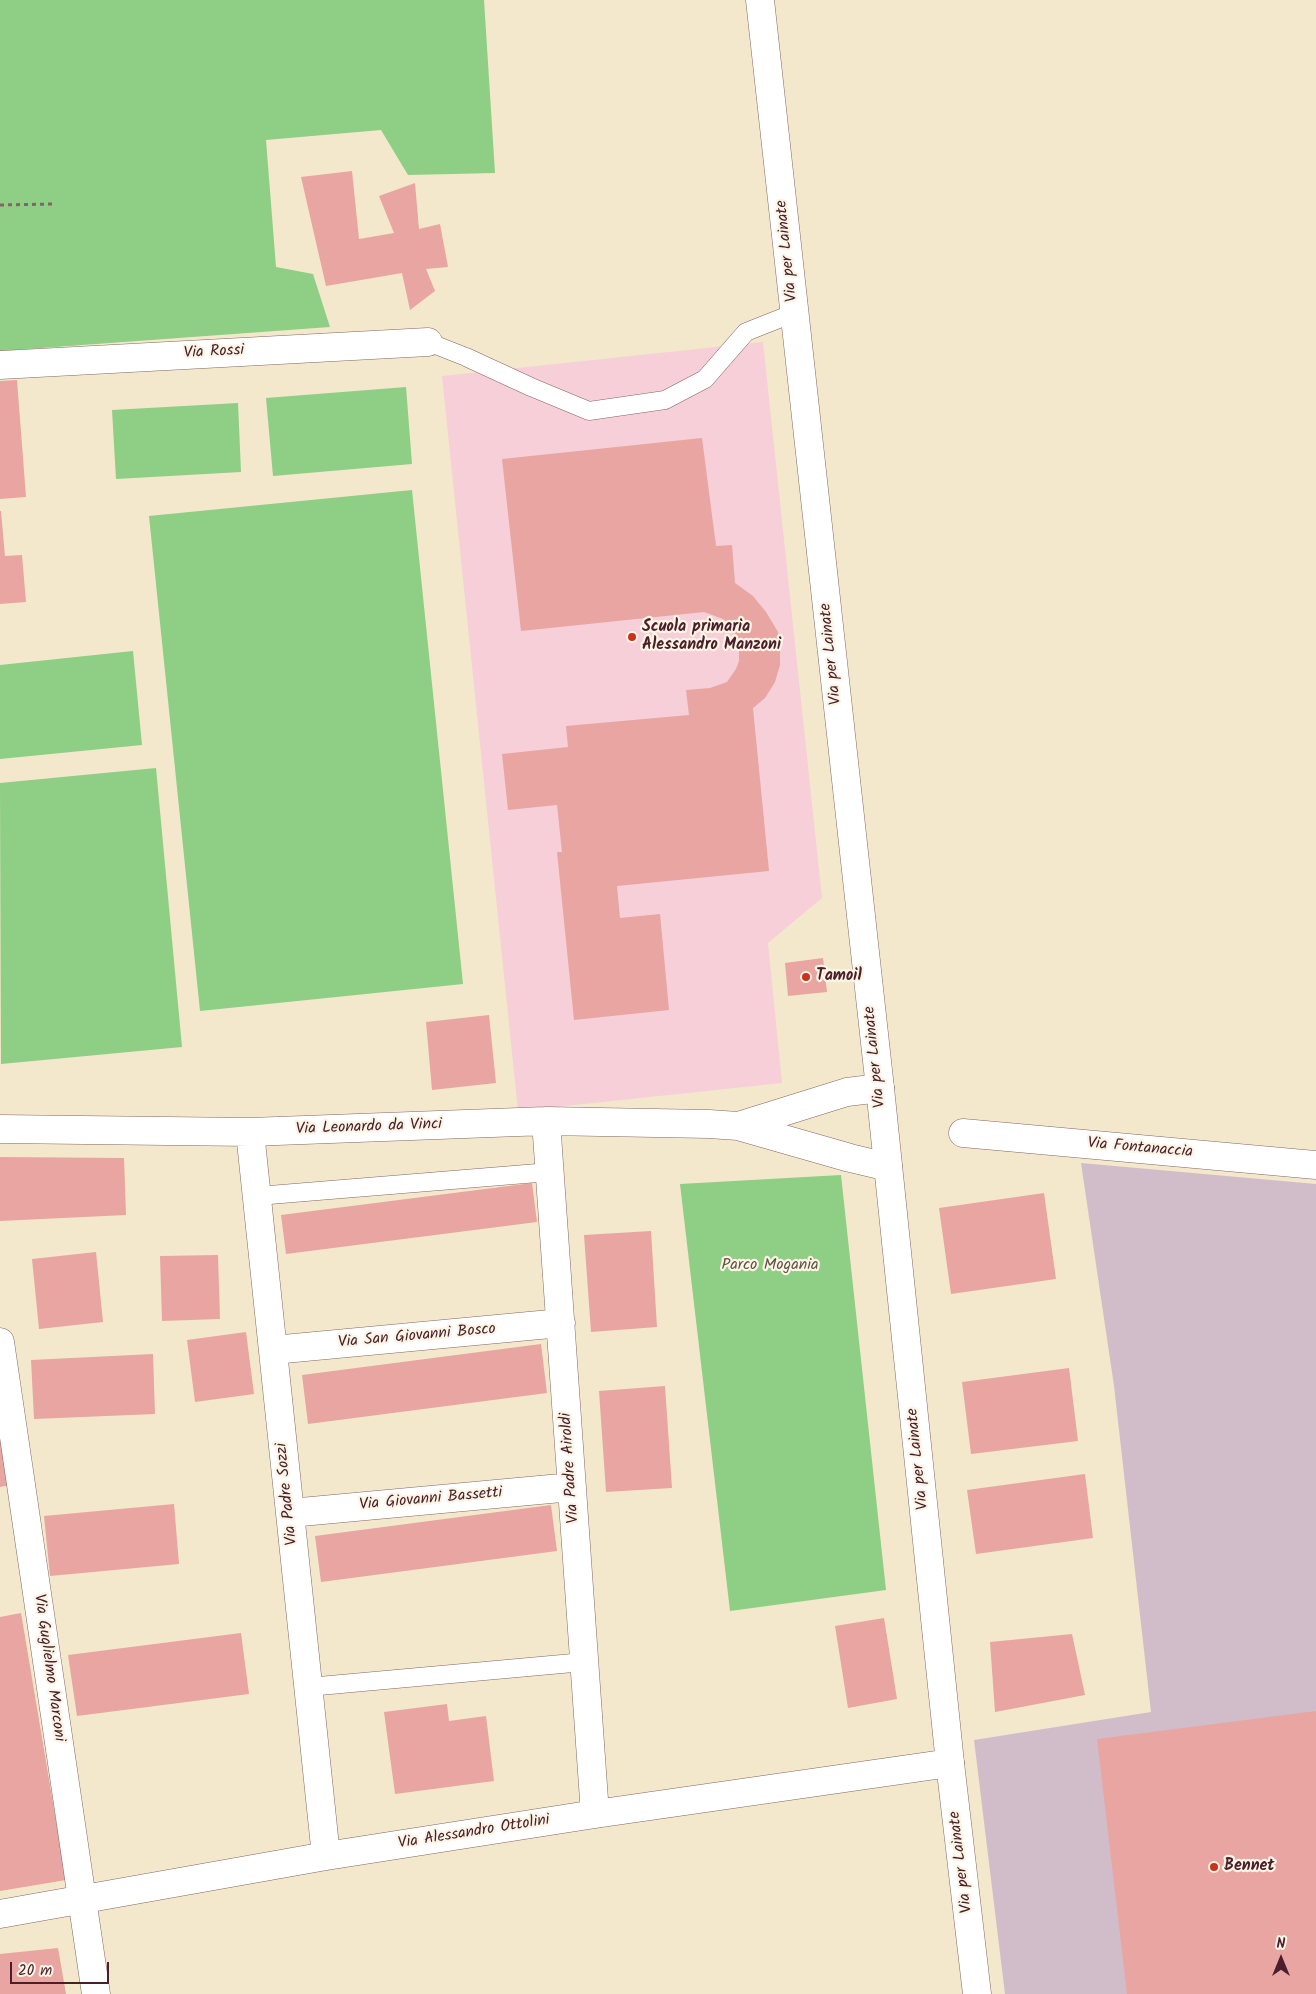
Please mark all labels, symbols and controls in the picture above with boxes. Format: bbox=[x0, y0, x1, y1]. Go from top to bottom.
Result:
street label: Via per Lainate bbox=[773, 199, 803, 303]
street label: Via Rossi bbox=[183, 342, 245, 364]
street label: Via per Lainate bbox=[817, 602, 847, 706]
place label: Scuola primaria Alessandro Manzoni bbox=[642, 618, 781, 656]
marker: Scuola primaria Alessandro Manzoni bbox=[626, 631, 638, 643]
place label: Tamoil bbox=[816, 967, 862, 987]
marker: Tamoil bbox=[800, 971, 812, 983]
street label: Via per Lainate bbox=[861, 1005, 891, 1109]
street label: Via Leonardo da Vinci bbox=[296, 1116, 442, 1140]
street label: Via Fontanaccia bbox=[1087, 1135, 1193, 1163]
park label: Parco Mogania bbox=[721, 1256, 819, 1276]
street label: Via San Giovanni Bosco bbox=[337, 1321, 497, 1353]
street label: Via per Lainate bbox=[904, 1407, 934, 1511]
street label: Via Padre Airoldi bbox=[558, 1412, 584, 1524]
street label: Via Padre Sozzi bbox=[273, 1442, 303, 1546]
street label: Via Giovanni Bassetti bbox=[359, 1484, 503, 1516]
street label: Via Guglielmo Marconi bbox=[28, 1593, 68, 1743]
street label: Via per Lainate bbox=[946, 1810, 978, 1914]
street label: Via Alessandro Ottolini bbox=[397, 1812, 551, 1854]
place label: Bennet bbox=[1224, 1857, 1275, 1877]
marker: Bennet bbox=[1208, 1861, 1220, 1873]
text: N bbox=[1277, 1933, 1285, 1955]
north arrow bbox=[1256, 1934, 1306, 1984]
scale bar bbox=[12, 1952, 111, 1984]
text: 20 m bbox=[18, 1959, 52, 1983]

